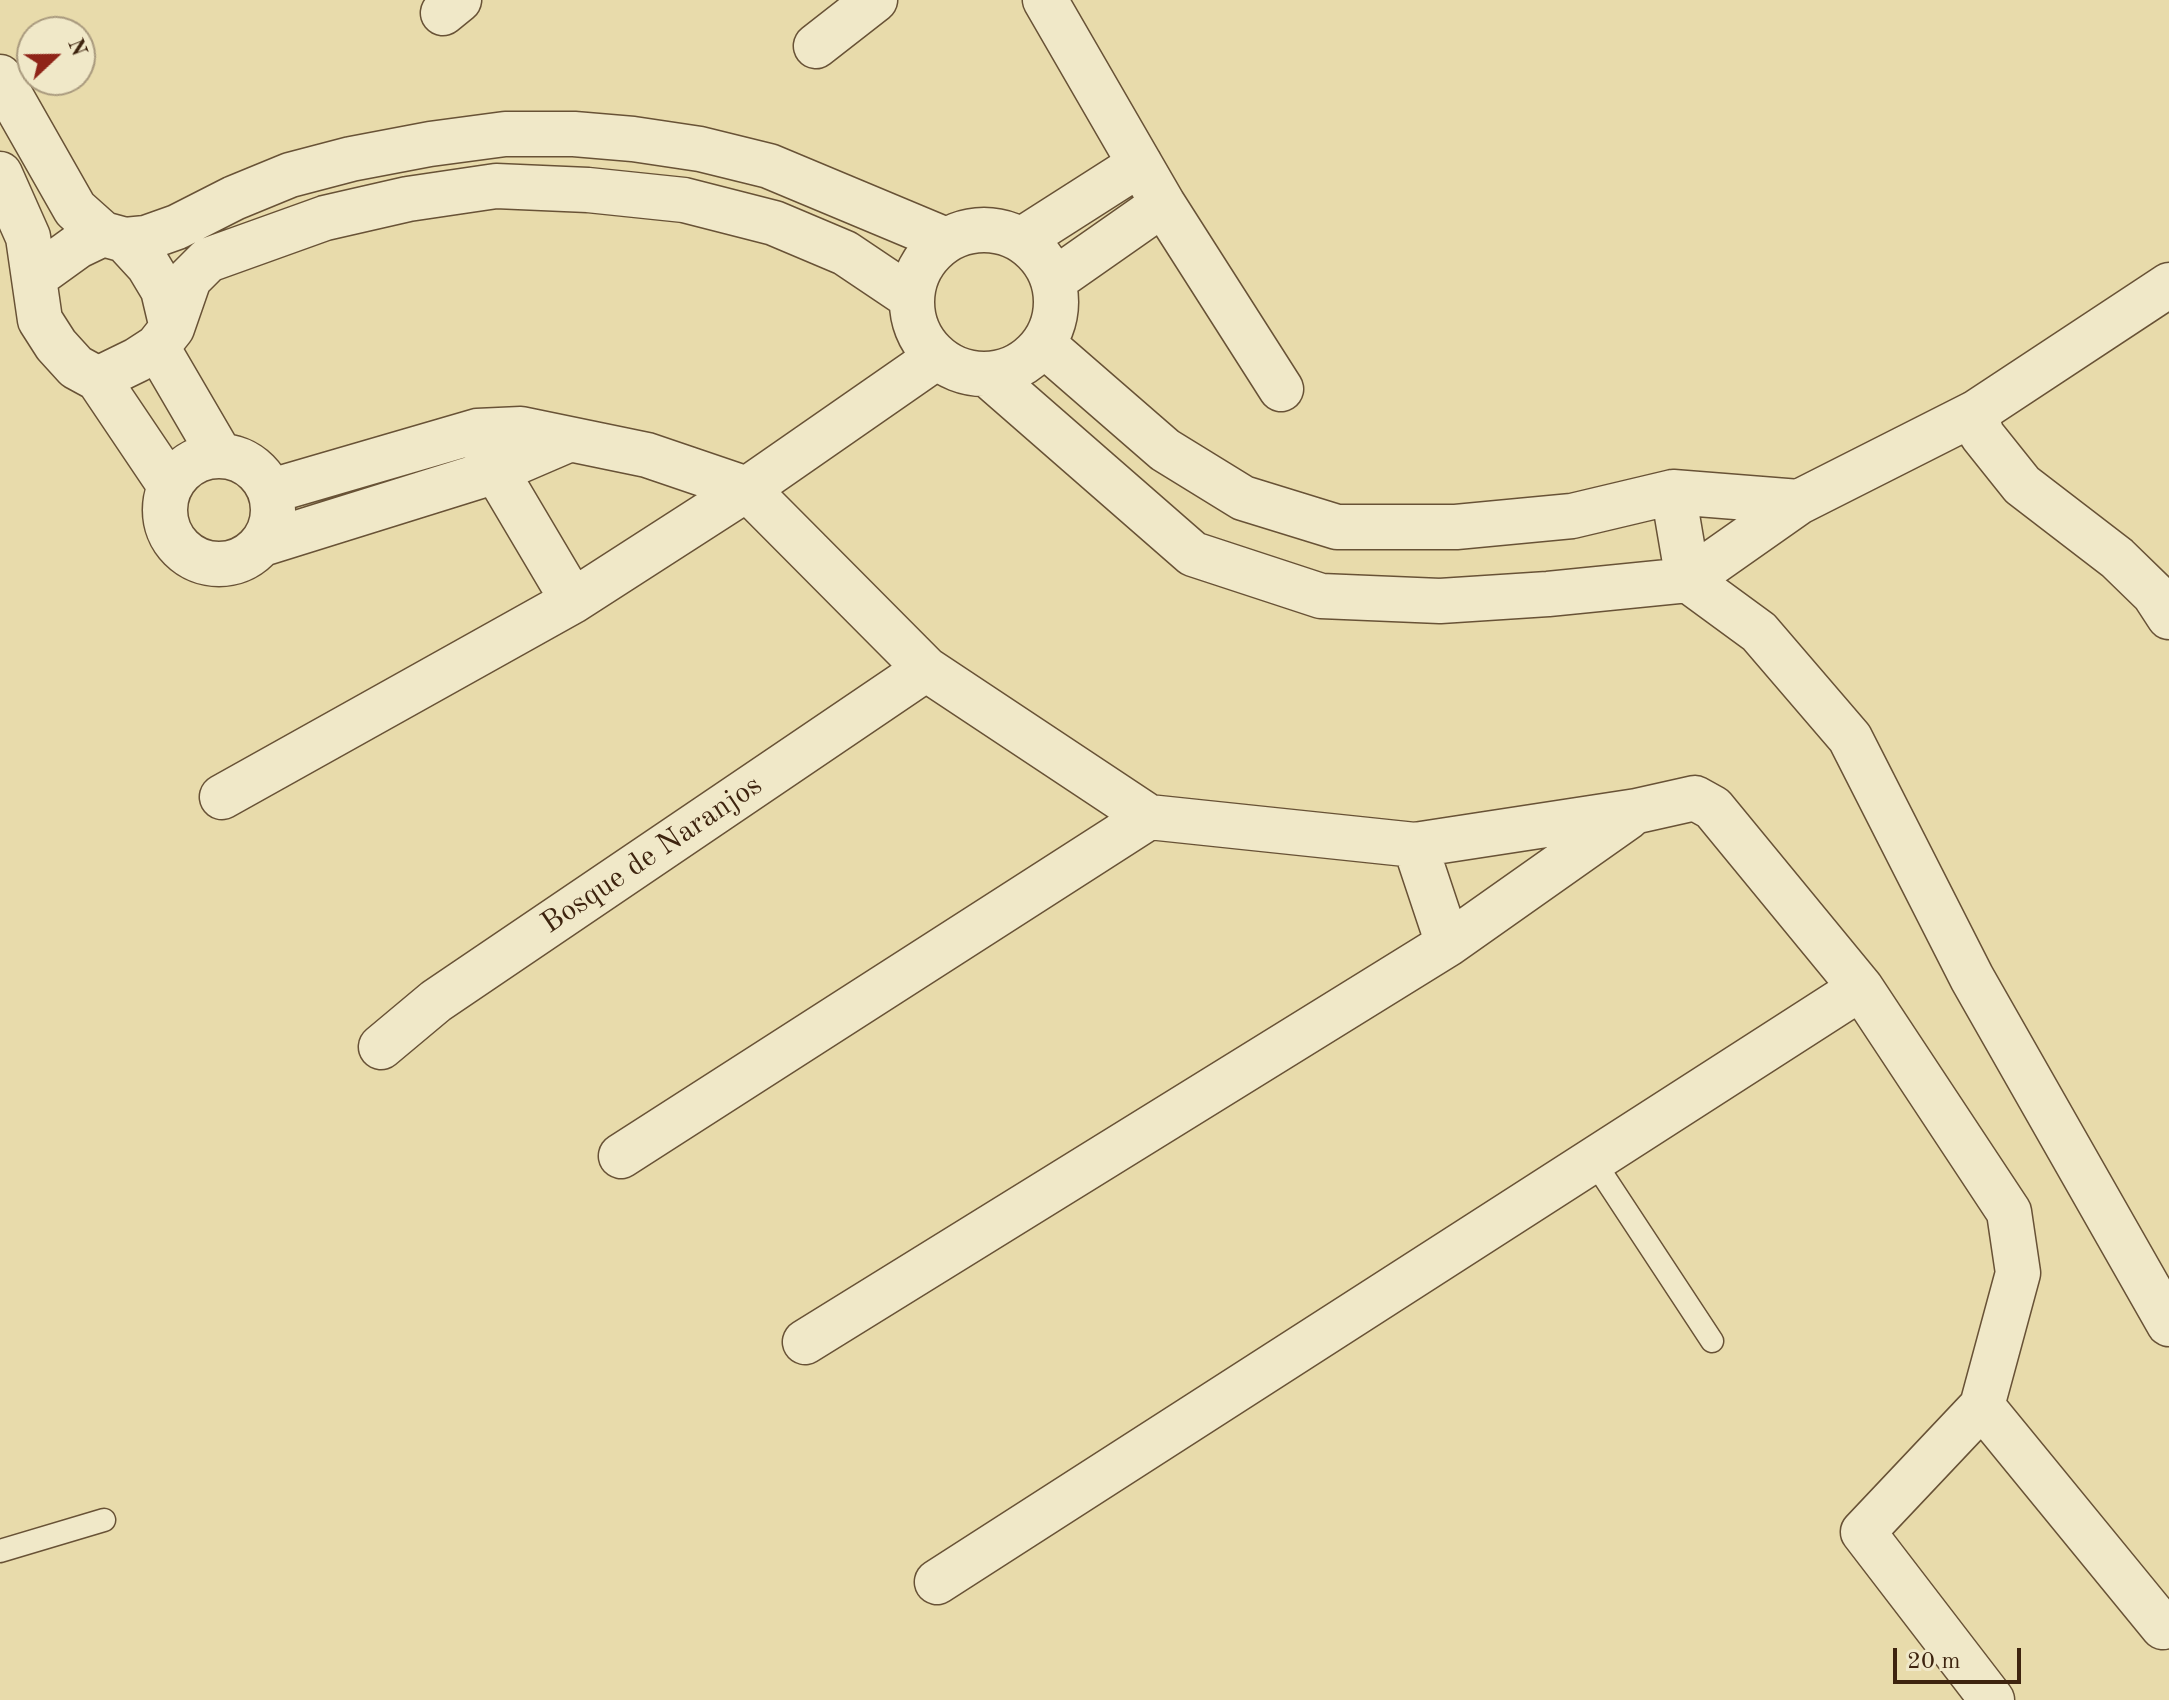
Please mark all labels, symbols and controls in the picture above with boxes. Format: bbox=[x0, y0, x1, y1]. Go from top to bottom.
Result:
north arrow bbox=[16, 16, 96, 96]
text: N bbox=[63, 36, 90, 60]
street label: Bosque de Naranjos bbox=[535, 768, 769, 942]
scale bar bbox=[1897, 1632, 2025, 1682]
text: 20 m bbox=[1907, 1650, 1961, 1674]

